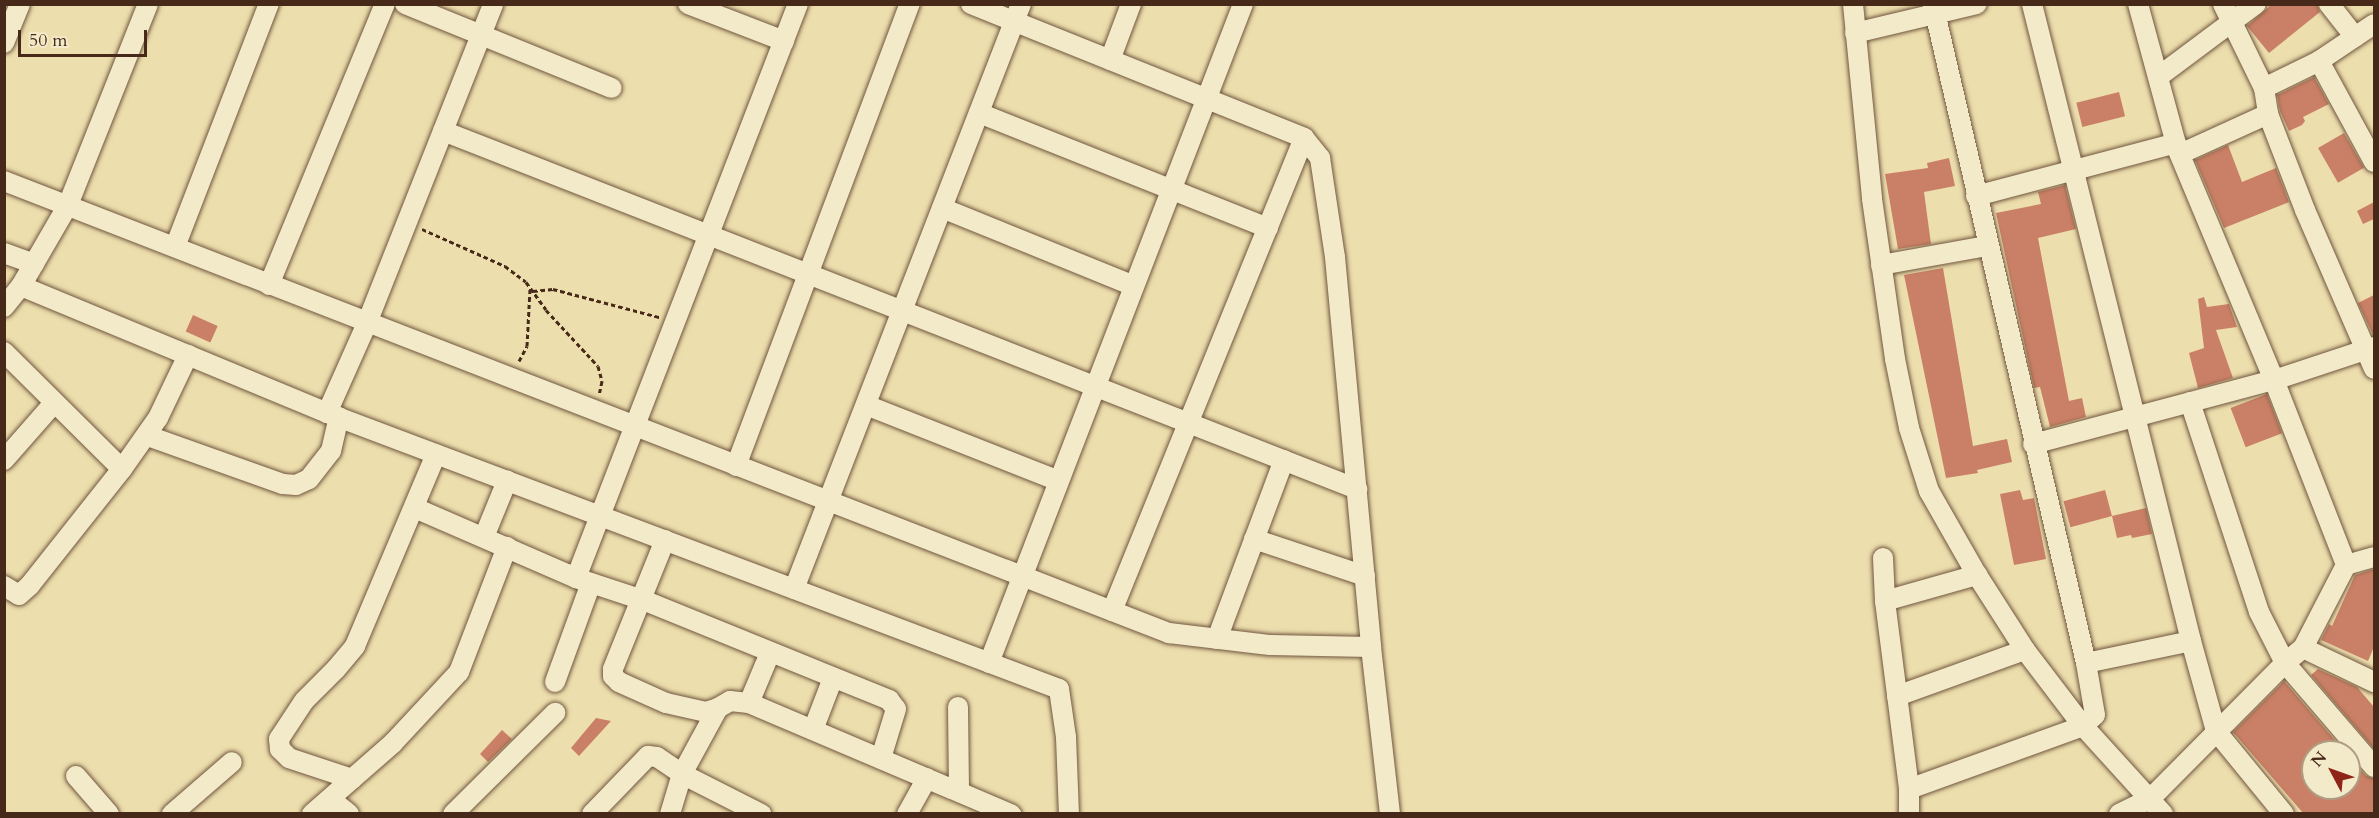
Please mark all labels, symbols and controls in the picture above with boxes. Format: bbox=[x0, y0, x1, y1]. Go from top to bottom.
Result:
scale bar bbox=[21, 18, 150, 56]
text: 50 m bbox=[29, 28, 68, 53]
north arrow bbox=[2301, 740, 2361, 800]
text: N bbox=[2306, 747, 2332, 772]

